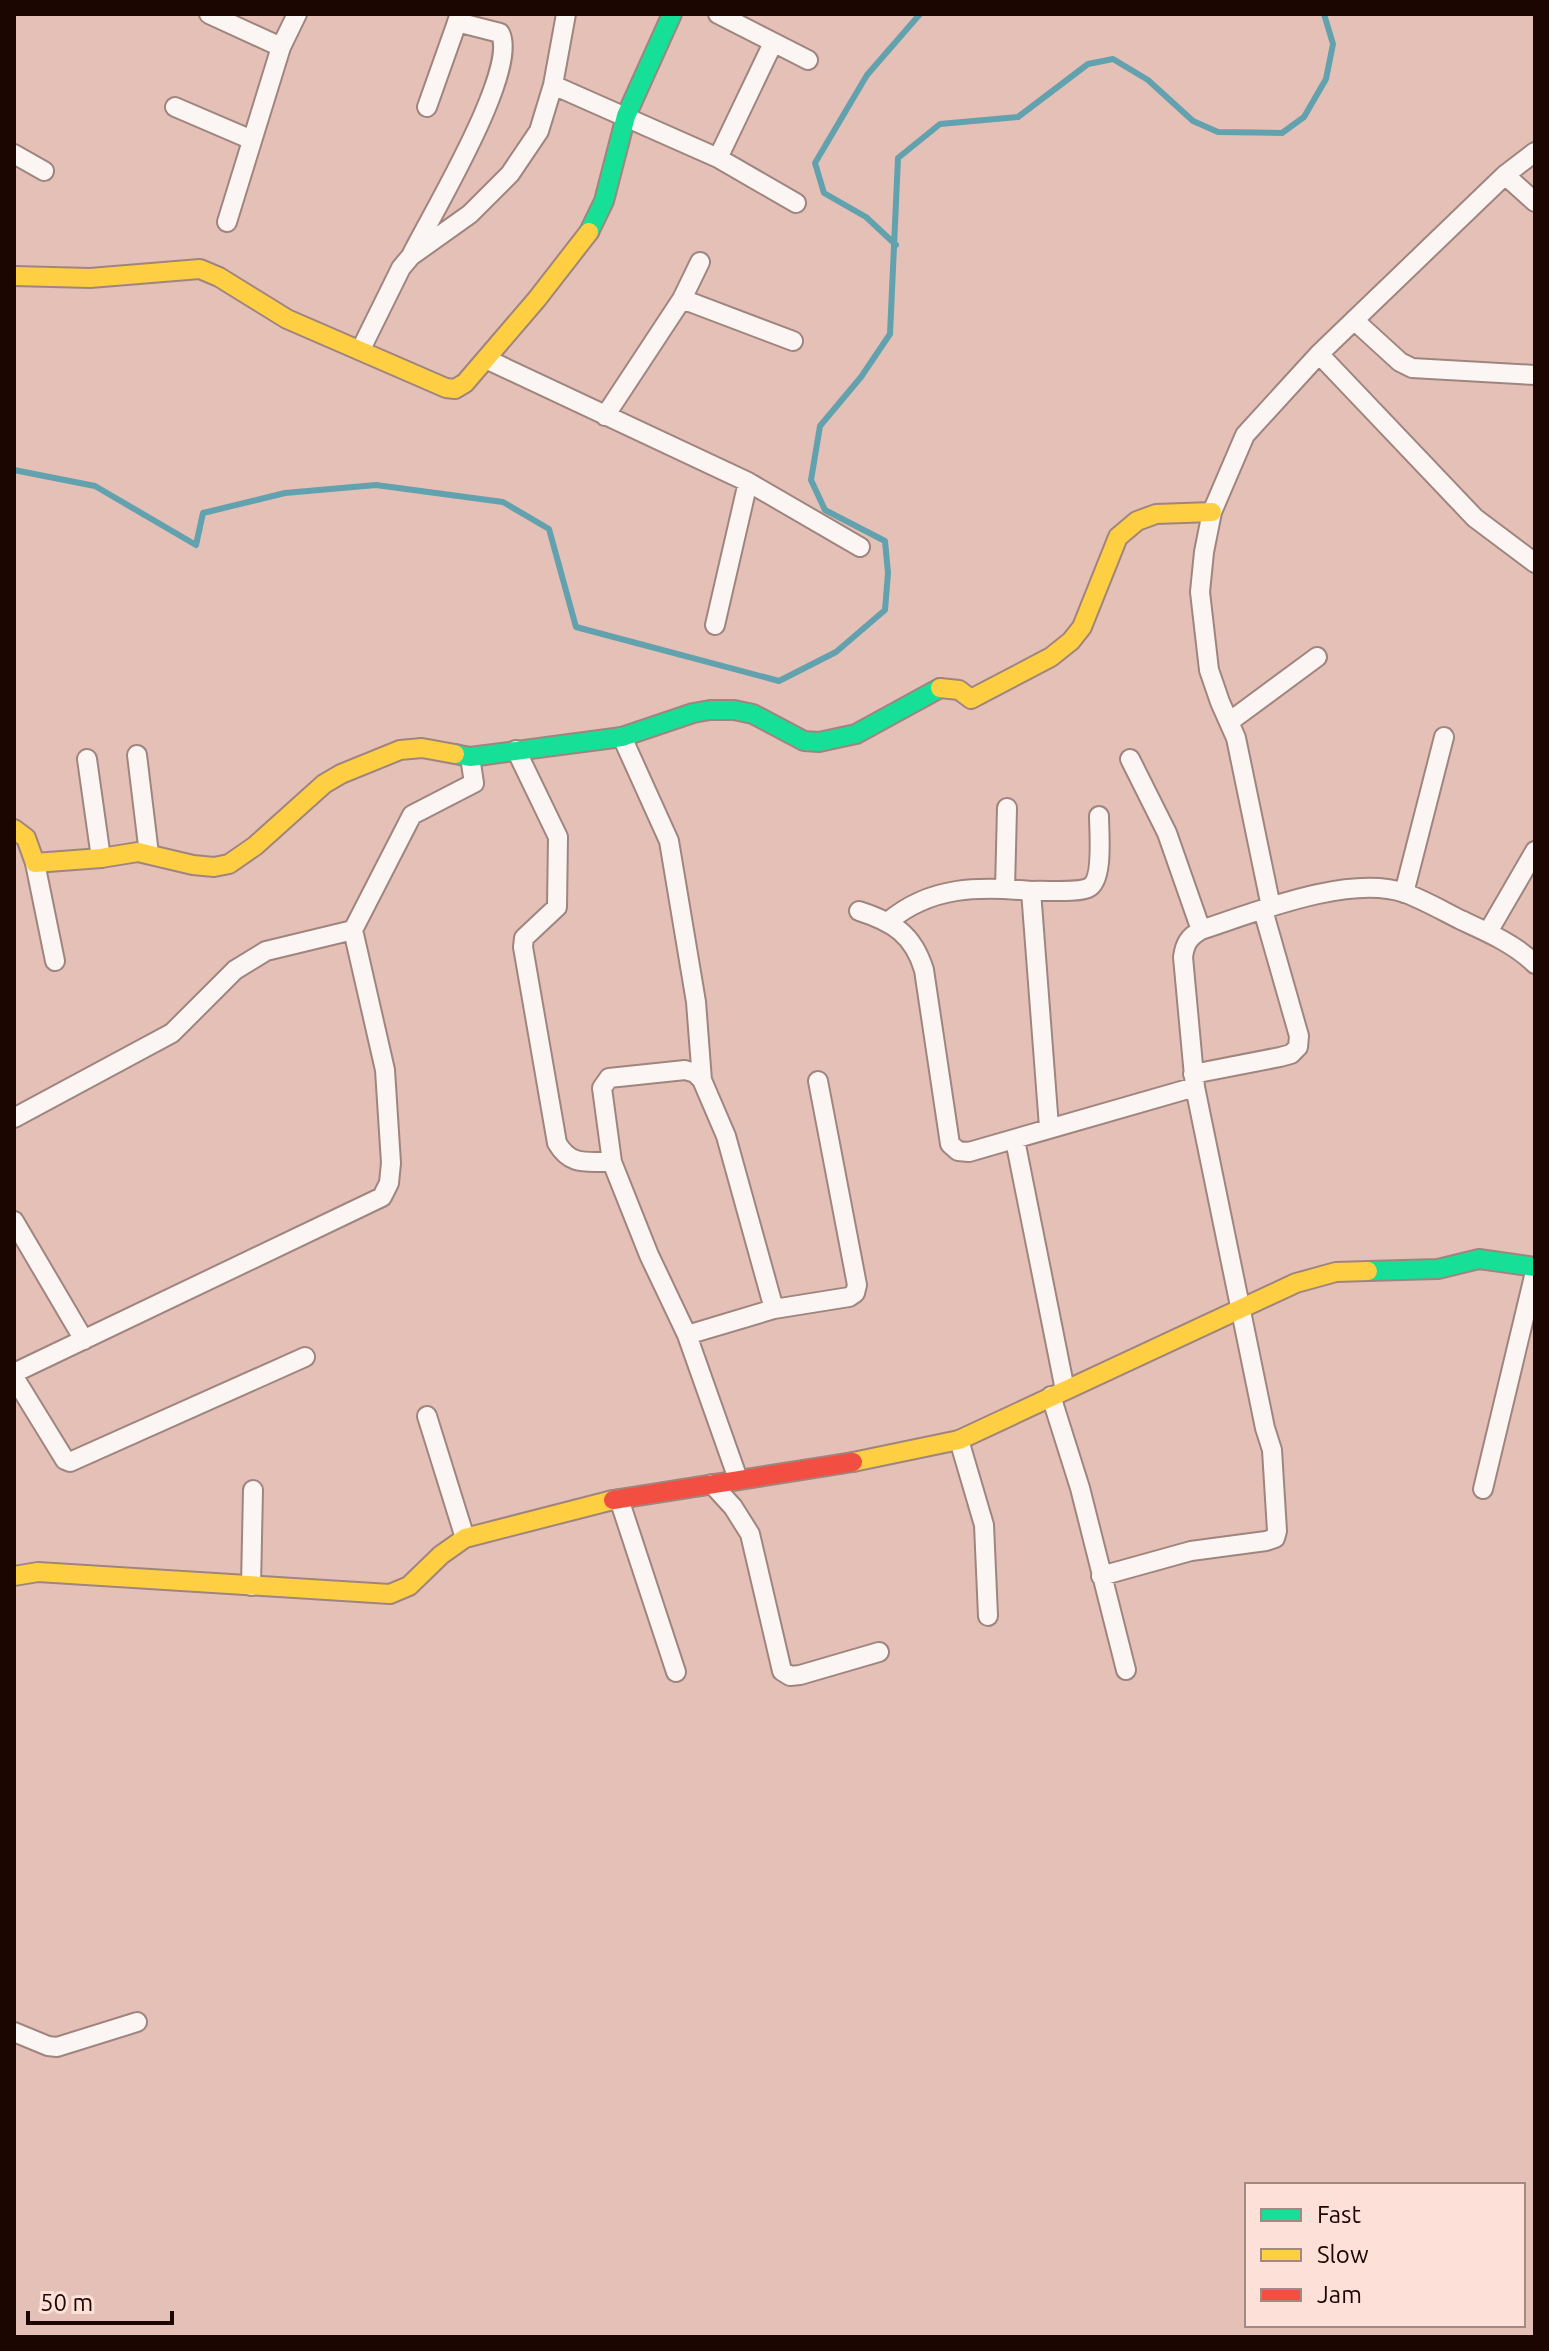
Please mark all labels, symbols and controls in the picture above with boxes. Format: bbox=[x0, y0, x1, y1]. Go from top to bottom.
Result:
legend bbox=[1245, 2183, 1525, 2327]
text: Fast bbox=[1317, 2201, 1361, 2228]
text: Slow bbox=[1317, 2241, 1369, 2268]
scale bar bbox=[28, 2275, 172, 2325]
text: Jam bbox=[1317, 2281, 1362, 2308]
text: 50 m bbox=[40, 2289, 93, 2316]

